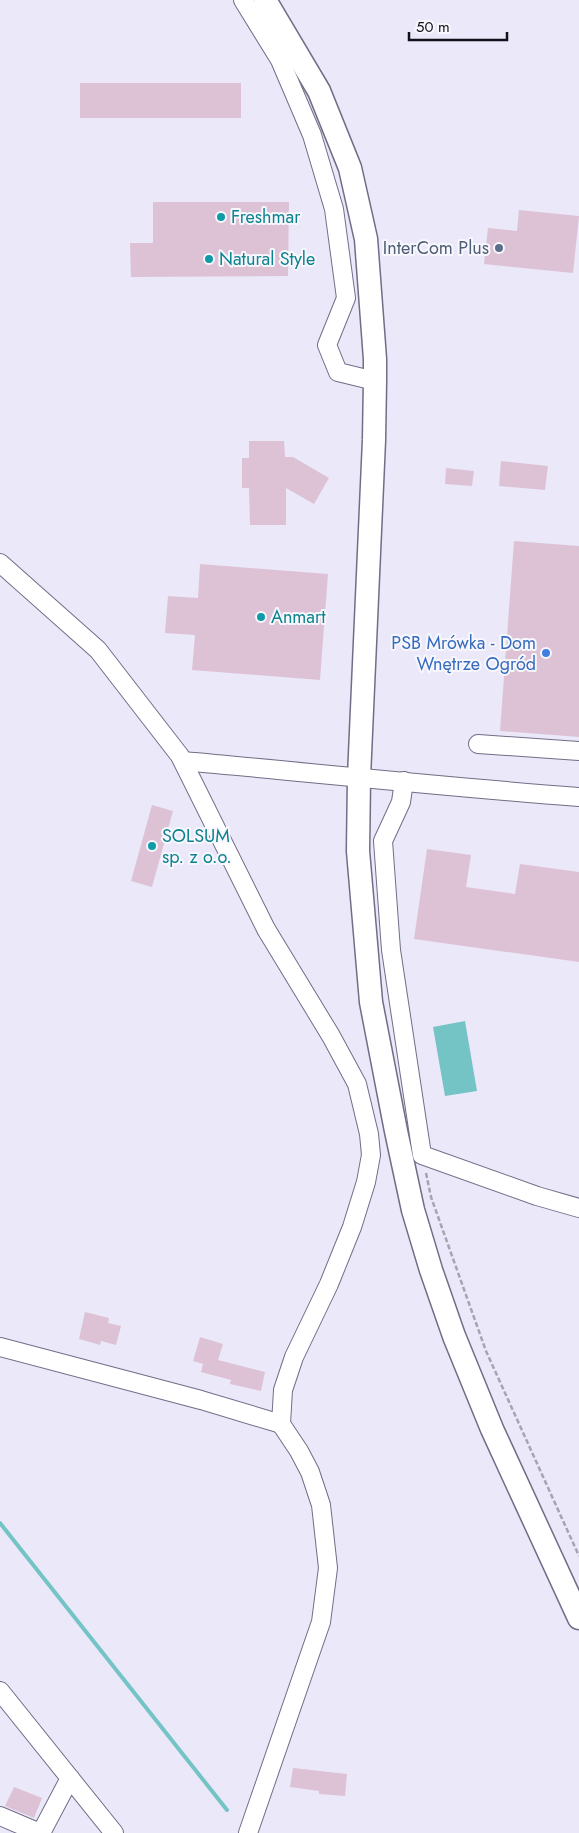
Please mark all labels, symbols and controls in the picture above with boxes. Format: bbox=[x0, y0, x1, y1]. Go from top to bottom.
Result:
scale bar bbox=[409, 10, 506, 42]
text: 50 m bbox=[416, 16, 450, 38]
place label: Freshmar bbox=[231, 204, 301, 230]
marker: Freshmar bbox=[215, 211, 227, 223]
place label: InterCom Plus bbox=[383, 235, 489, 261]
marker: InterCom Plus bbox=[493, 242, 505, 254]
place label: Natural Style bbox=[219, 246, 315, 272]
marker: Natural Style bbox=[203, 253, 215, 265]
place label: Anmart bbox=[271, 604, 326, 630]
marker: Anmart bbox=[255, 611, 267, 623]
place label: PSB Mrówka - Dom Wnętrze Ogród bbox=[391, 630, 536, 677]
marker: PSB Mrówka - Dom Wnętrze Ogród bbox=[540, 647, 552, 659]
place label: SOLSUM sp. z o.o. bbox=[162, 823, 232, 870]
marker: SOLSUM sp. z o.o. bbox=[146, 840, 158, 852]

